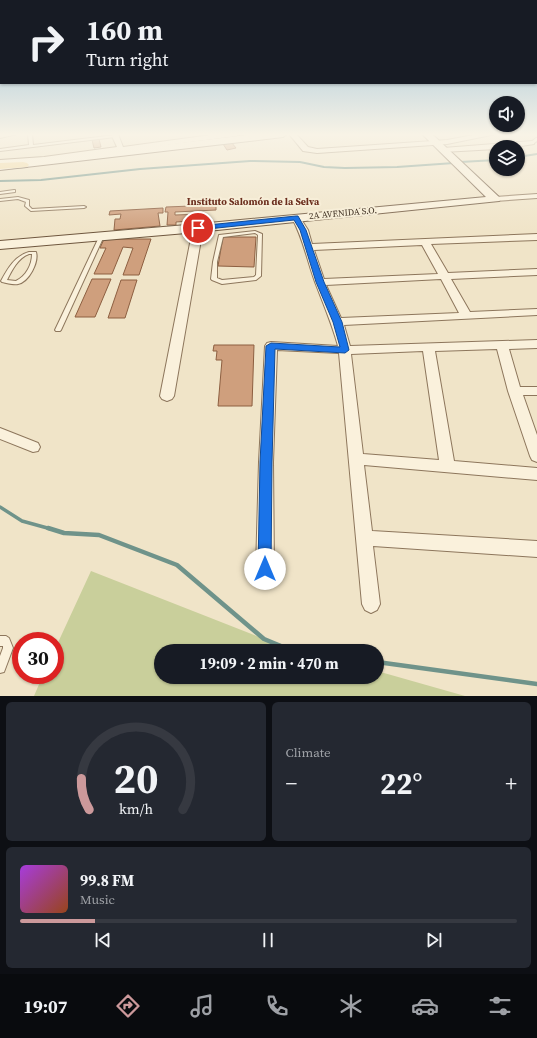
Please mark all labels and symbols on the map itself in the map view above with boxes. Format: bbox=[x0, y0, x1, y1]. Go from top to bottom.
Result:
district label: Instituto Salomón de la Selva bbox=[187, 195, 320, 208]
street label: 2A AVENIDA S.O. bbox=[309, 204, 377, 222]
pin bbox=[181, 211, 215, 245]
position arrow bbox=[244, 548, 286, 590]
speed limit sign: 30 bbox=[12, 632, 64, 684]

